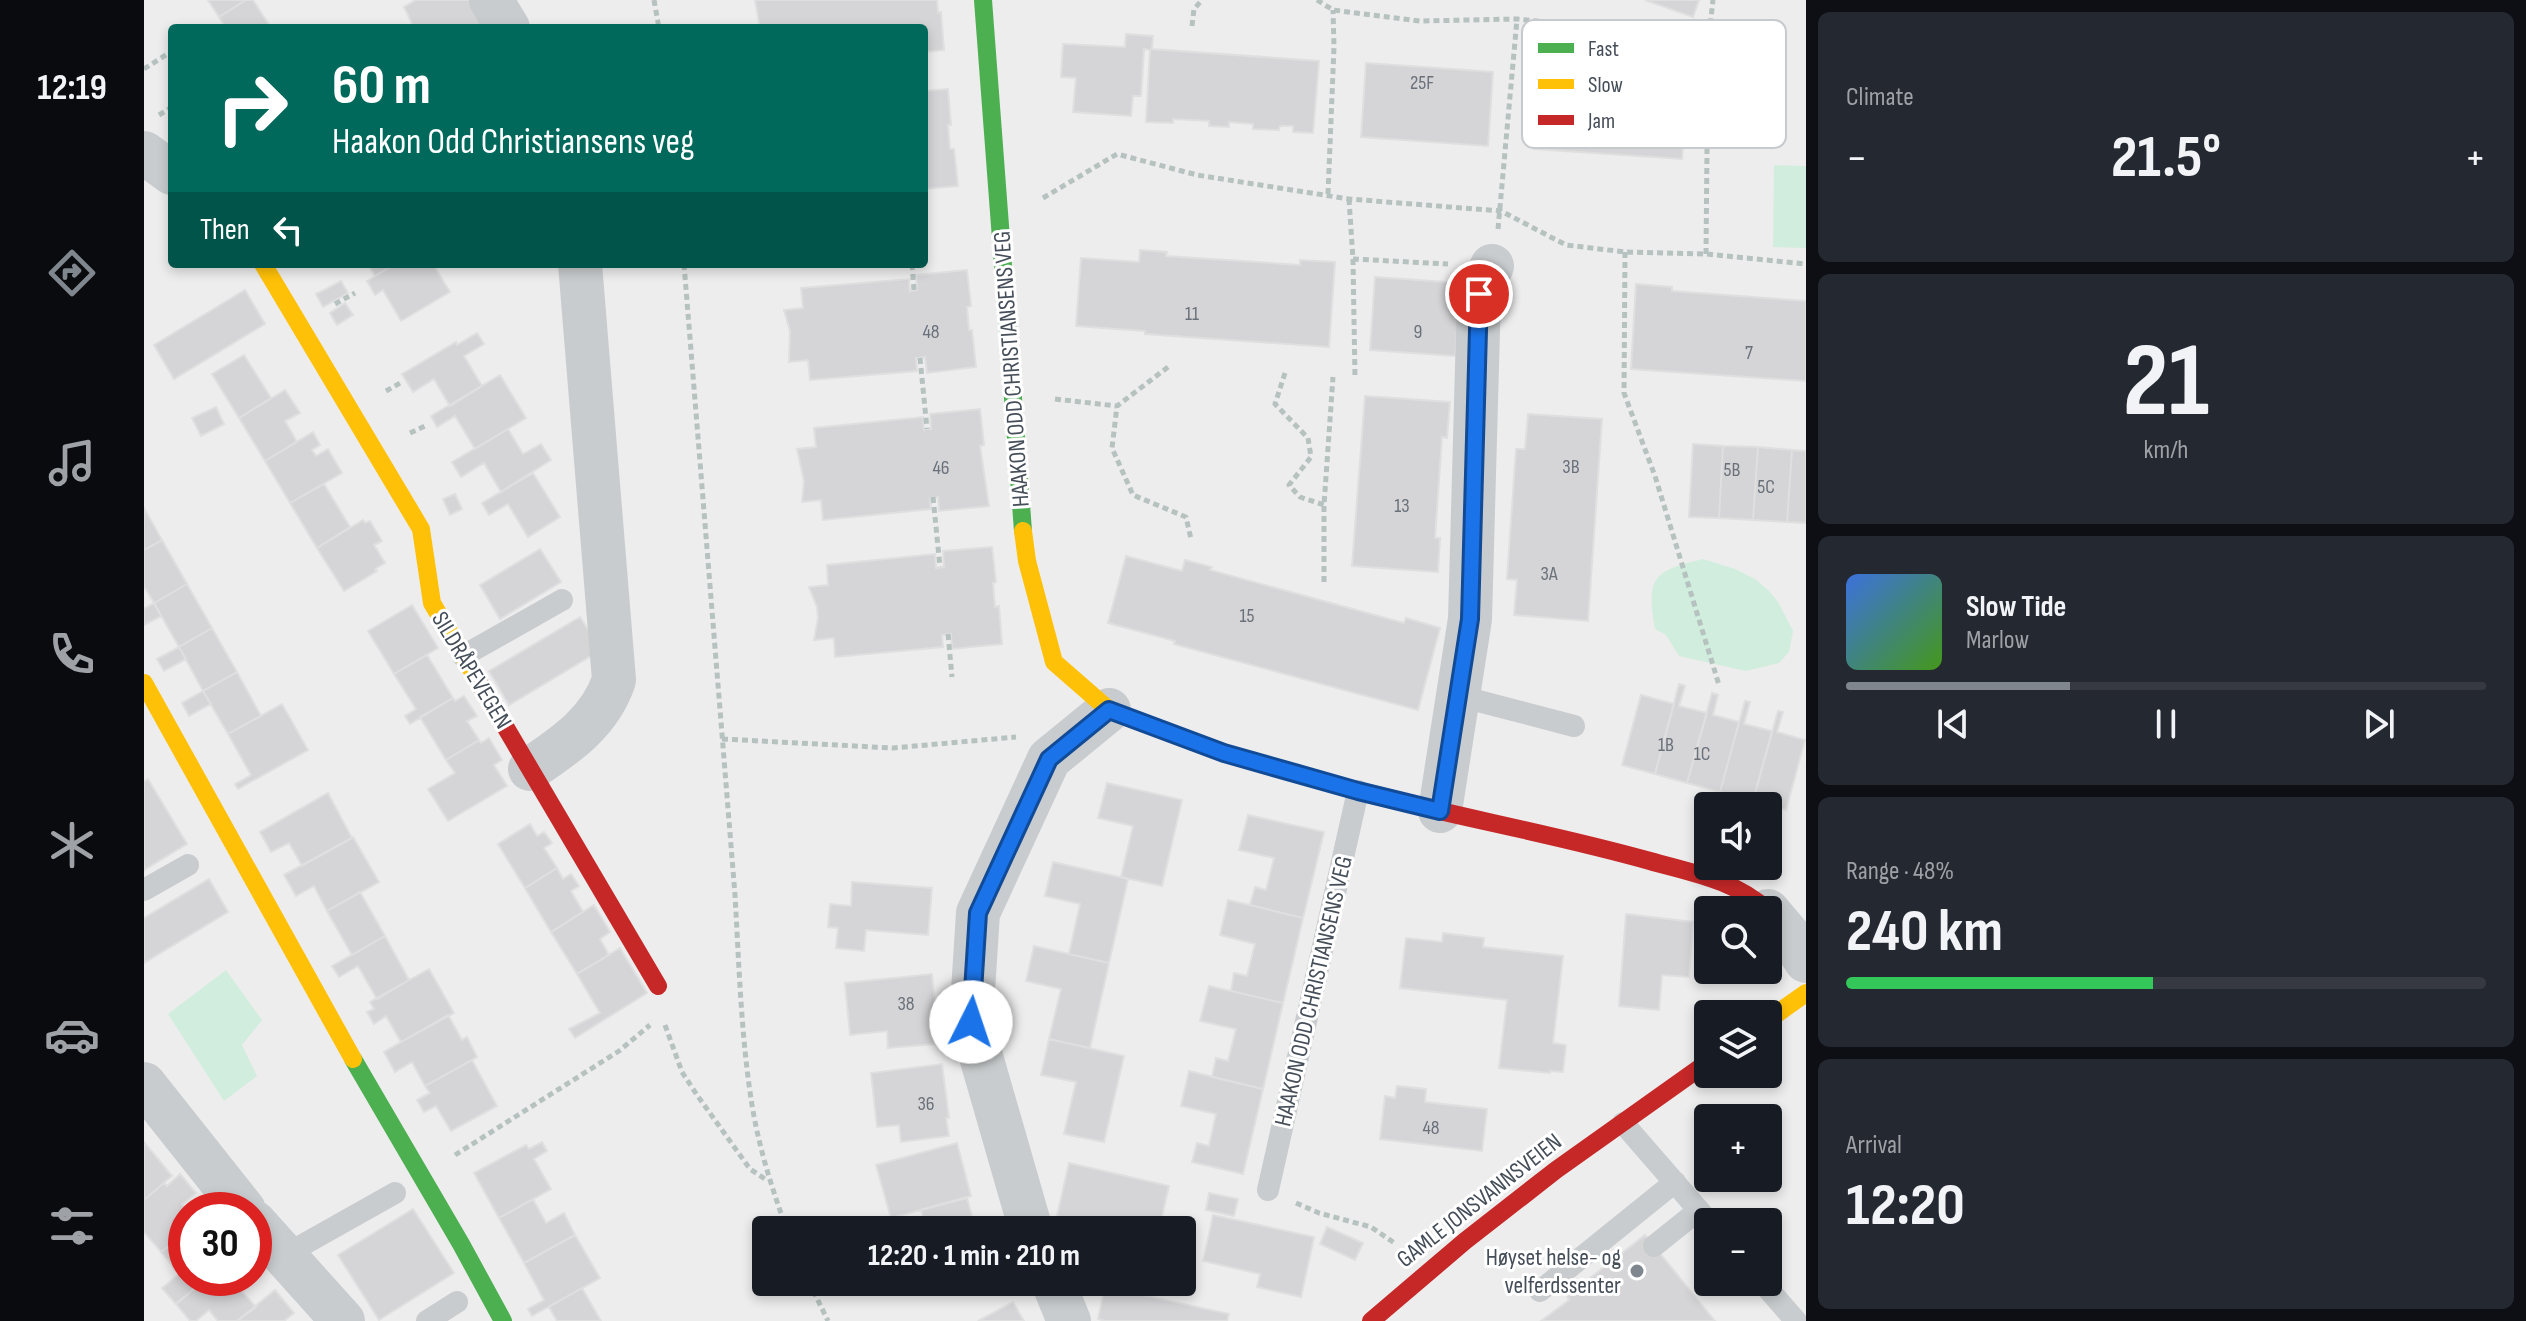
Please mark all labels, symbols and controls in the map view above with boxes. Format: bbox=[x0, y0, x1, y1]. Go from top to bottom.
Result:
legend bbox=[1522, 20, 1786, 148]
text: Fast bbox=[1588, 36, 1619, 63]
text: 60 m bbox=[332, 53, 431, 120]
icon: right bbox=[200, 56, 304, 160]
text: 12:19 bbox=[37, 67, 107, 110]
house number: 25F bbox=[1410, 71, 1434, 95]
text: Slow bbox=[1588, 72, 1623, 99]
text: Climate bbox=[1846, 82, 1914, 113]
text: Jam bbox=[1587, 108, 1615, 135]
text: Haakon Odd Christiansens veg bbox=[332, 121, 694, 164]
text: 21.5° bbox=[2111, 122, 2221, 194]
text: − bbox=[1846, 132, 1868, 185]
text: + bbox=[2464, 132, 2486, 185]
icon: left bbox=[266, 208, 310, 252]
text: Then bbox=[200, 212, 250, 248]
street label: HAAKON ODD CHRISTIANSENS VEG bbox=[987, 230, 1036, 508]
icon: directions bbox=[44, 245, 100, 301]
pin bbox=[1445, 260, 1513, 328]
icon: arrive bbox=[1457, 272, 1501, 316]
house number: 11 bbox=[1185, 302, 1199, 326]
house number: 48 bbox=[922, 320, 940, 344]
house number: 9 bbox=[1414, 320, 1422, 344]
text: 21 bbox=[2123, 320, 2209, 445]
house number: 7 bbox=[1745, 341, 1753, 365]
icon: music bbox=[44, 435, 100, 491]
text: km/h bbox=[2144, 435, 2188, 466]
house number: 3B bbox=[1562, 455, 1580, 479]
house number: 46 bbox=[932, 456, 950, 480]
house number: 5B bbox=[1724, 458, 1741, 482]
house number: 5C bbox=[1757, 475, 1775, 499]
house number: 13 bbox=[1394, 494, 1410, 518]
house number: 3A bbox=[1541, 562, 1558, 586]
text: Slow Tide bbox=[1966, 589, 2066, 625]
house number: 15 bbox=[1239, 604, 1255, 628]
street label: SILDRÅPEVEGEN bbox=[425, 606, 518, 734]
text: Marlow bbox=[1966, 625, 2029, 656]
icon: phone bbox=[44, 626, 100, 682]
icon: previous bbox=[1931, 702, 1975, 746]
icon: pause bbox=[2144, 702, 2188, 746]
icon: next bbox=[2357, 702, 2401, 746]
house number: 1B bbox=[1658, 733, 1674, 757]
house number: 1C bbox=[1694, 742, 1710, 766]
map controls bbox=[1694, 792, 1782, 1296]
button: sound bbox=[1694, 792, 1782, 880]
icon: climate bbox=[44, 817, 100, 873]
street label: HAAKON ODD CHRISTIANSENS VEG bbox=[1268, 853, 1359, 1129]
text: Range · 48% bbox=[1846, 856, 1954, 887]
button: search bbox=[1694, 896, 1782, 984]
text: 240 km bbox=[1846, 896, 2003, 968]
position arrow bbox=[929, 980, 1013, 1064]
house number: 38 bbox=[897, 992, 915, 1016]
button: layers bbox=[1694, 1000, 1782, 1088]
icon: car bbox=[44, 1007, 100, 1063]
house number: 36 bbox=[917, 1092, 935, 1116]
button: + bbox=[1694, 1104, 1782, 1192]
house number: 48 bbox=[1422, 1116, 1440, 1140]
street label: GAMLE JONSVANNSVEIEN bbox=[1391, 1127, 1568, 1274]
text: Arrival bbox=[1846, 1130, 1902, 1161]
text: 12:20 bbox=[1846, 1170, 1965, 1242]
speed limit sign: 30 bbox=[168, 1192, 272, 1296]
icon: filters bbox=[44, 1198, 100, 1254]
button: − bbox=[1694, 1208, 1782, 1296]
text: 12:20 · 1 min · 210 m bbox=[868, 1238, 1080, 1274]
place label: Høyset helse- og velferdssenter bbox=[1486, 1243, 1621, 1300]
marker: Høyset helse- og velferdssenter bbox=[1628, 1262, 1646, 1280]

